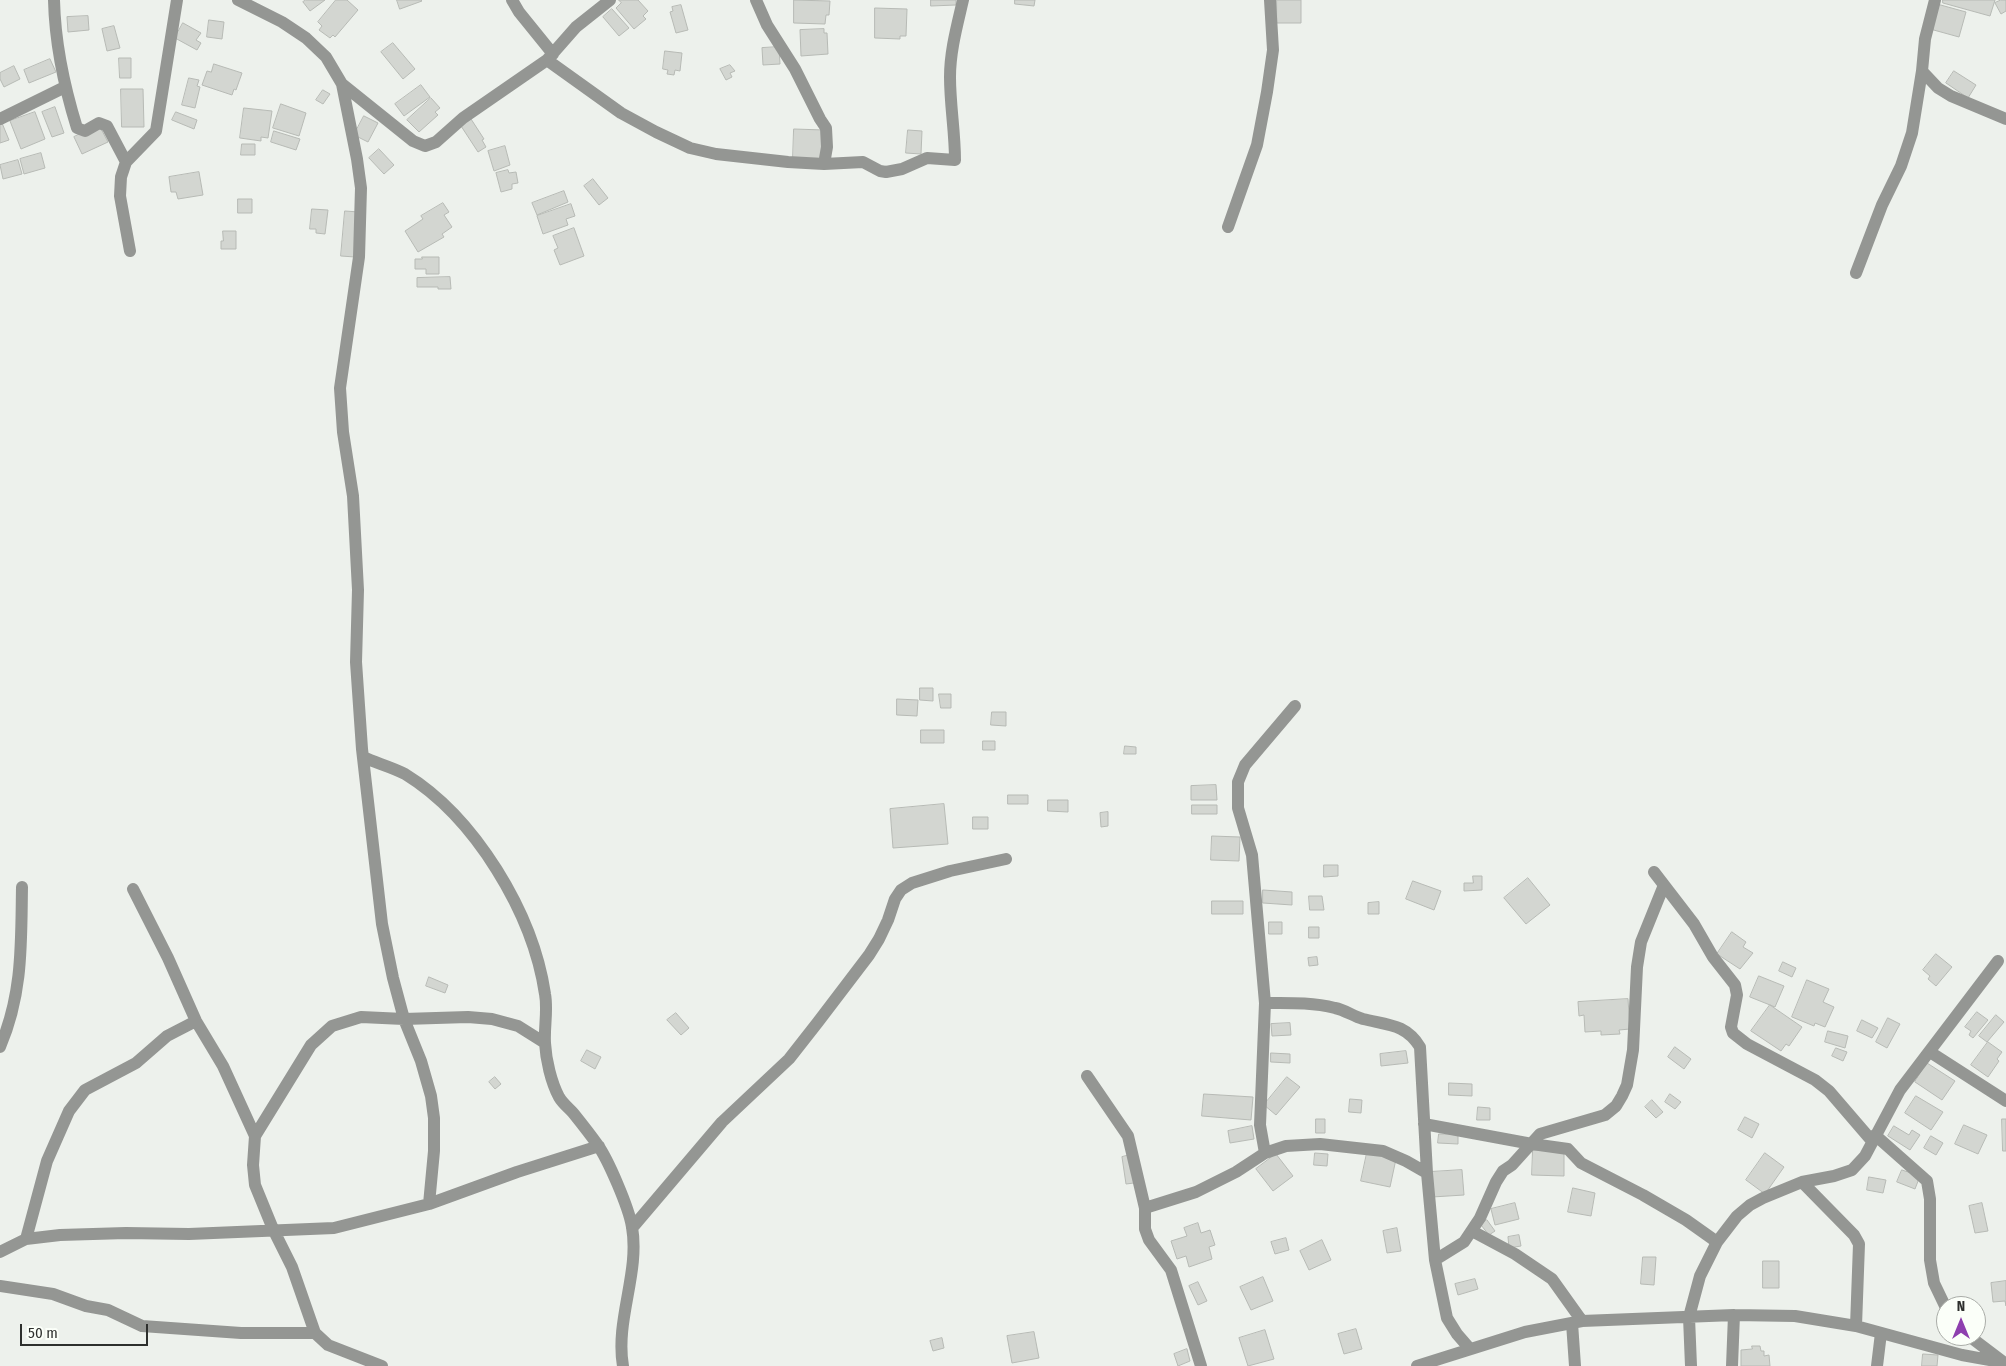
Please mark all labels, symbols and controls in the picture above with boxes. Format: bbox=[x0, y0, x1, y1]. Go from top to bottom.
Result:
north arrow bbox=[1936, 1296, 1986, 1346]
text: N bbox=[1957, 1298, 1965, 1315]
scale bar bbox=[22, 1314, 150, 1346]
text: 50 m bbox=[28, 1324, 58, 1342]

